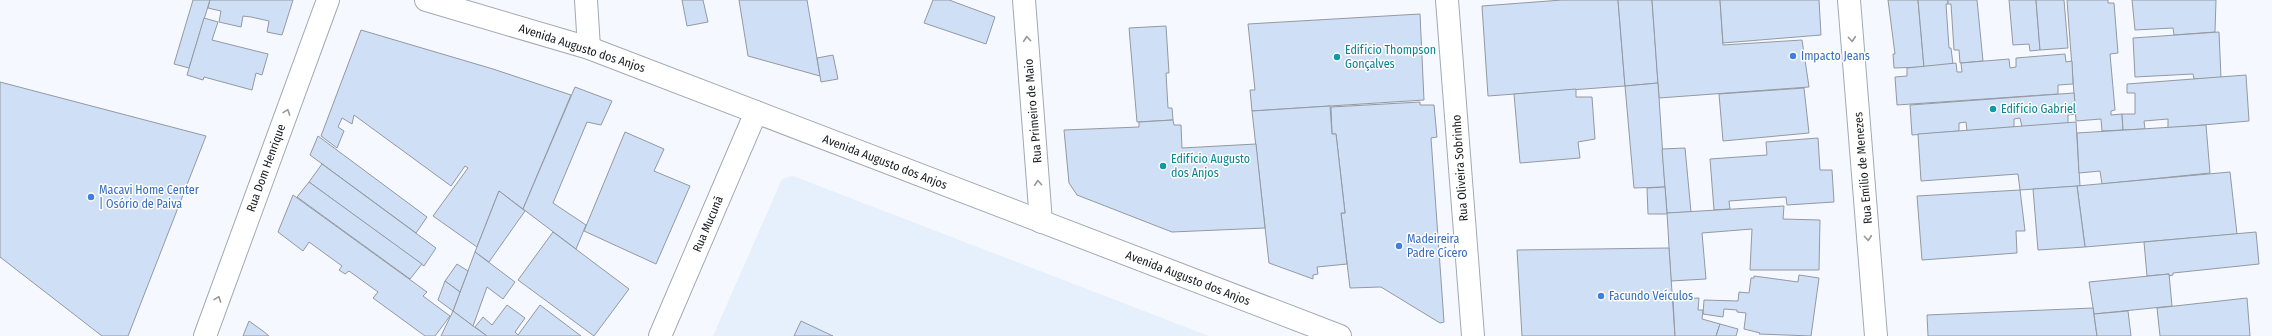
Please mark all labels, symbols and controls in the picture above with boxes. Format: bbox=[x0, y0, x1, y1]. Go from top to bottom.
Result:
street label: Avenida Augusto dos Anjos bbox=[517, 21, 647, 75]
one-way arrow bbox=[1023, 36, 1032, 42]
one-way arrow bbox=[1848, 36, 1857, 42]
place label: Edifício Thompson Gonçalves bbox=[1345, 43, 1436, 71]
place label: Impacto Jeans bbox=[1801, 49, 1870, 63]
marker: Impacto Jeans bbox=[1788, 51, 1798, 61]
marker: Edifício Thompson Gonçalves bbox=[1332, 52, 1342, 62]
street label: Rua Primeiro de Maio bbox=[1021, 58, 1045, 164]
place label: Edifício Gabriel bbox=[2001, 102, 2076, 116]
marker: Edifício Gabriel bbox=[1988, 104, 1998, 114]
one-way arrow bbox=[282, 108, 290, 115]
street label: Rua Emílio de Menezes bbox=[1851, 111, 1875, 225]
street label: Rua Oliveira Sobrinho bbox=[1449, 114, 1471, 222]
street label: Rua Dom Henrique bbox=[244, 122, 288, 214]
street label: Avenida Augusto dos Anjos bbox=[821, 132, 949, 192]
place label: Edifício Augusto dos Anjos bbox=[1171, 152, 1250, 180]
marker: Edifício Augusto dos Anjos bbox=[1158, 161, 1168, 171]
one-way arrow bbox=[1034, 180, 1043, 186]
place label: Macavi Home Center | Osório de Paiva bbox=[99, 183, 200, 211]
marker: Macavi Home Center | Osório de Paiva bbox=[86, 192, 96, 202]
street label: Rua Mucunã bbox=[690, 194, 726, 254]
place label: Madeireira Padre Cícero bbox=[1407, 232, 1468, 260]
one-way arrow bbox=[1864, 235, 1873, 241]
marker: Madeireira Padre Cícero bbox=[1394, 241, 1404, 251]
street label: Avenida Augusto dos Anjos bbox=[1124, 248, 1252, 308]
place label: Facundo Veículos bbox=[1609, 289, 1693, 303]
marker: Facundo Veículos bbox=[1596, 291, 1606, 301]
one-way arrow bbox=[214, 296, 222, 303]

